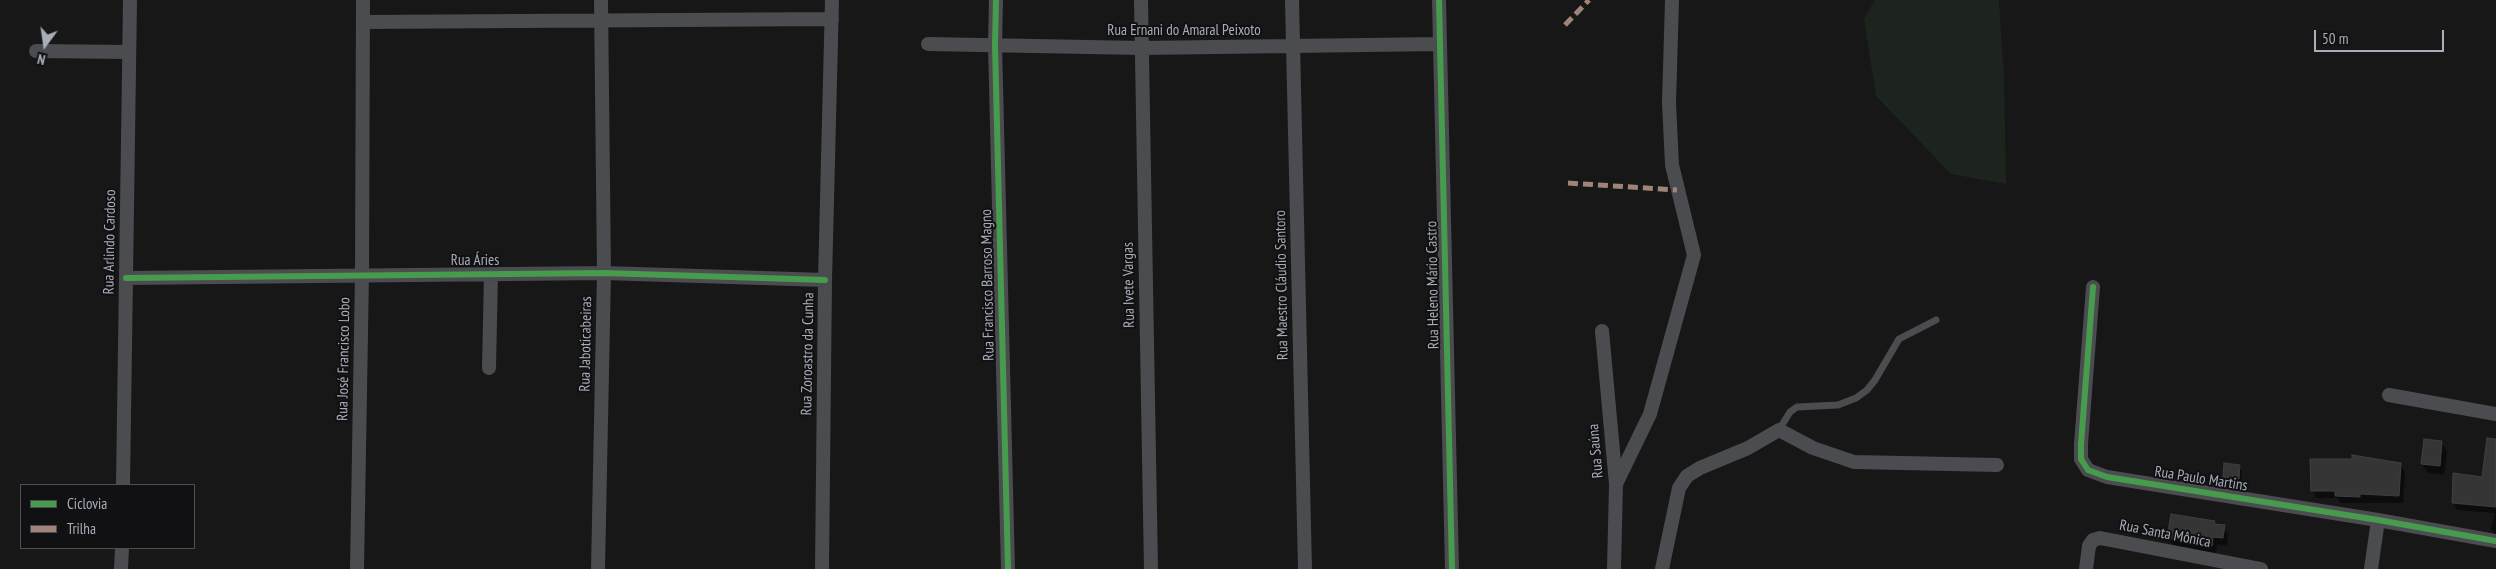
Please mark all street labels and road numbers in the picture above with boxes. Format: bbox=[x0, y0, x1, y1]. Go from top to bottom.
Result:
street label: Rua Ernani do Amaral Peixoto bbox=[1107, 22, 1261, 40]
street label: Rua Arlindo Cardoso bbox=[100, 189, 120, 295]
street label: Rua Francisco Barroso Magno bbox=[978, 209, 998, 361]
street label: Rua Maestro Cláudio Santoro bbox=[1272, 210, 1292, 360]
street label: Rua Heleno Mário Castro bbox=[1423, 221, 1443, 349]
street label: Rua Ivete Vargas bbox=[1119, 242, 1139, 328]
street label: Rua Áries bbox=[451, 252, 499, 270]
street label: Rua Zoroastro da Cunha bbox=[798, 292, 818, 416]
street label: Rua Jaboticabeiras bbox=[576, 296, 596, 392]
street label: Rua José Francisco Lobo bbox=[334, 297, 354, 421]
street label: Rua Saúna bbox=[1585, 423, 1607, 479]
street label: Rua Paulo Martins bbox=[2153, 463, 2249, 495]
street label: Rua Santa Mônica bbox=[2118, 516, 2212, 552]

